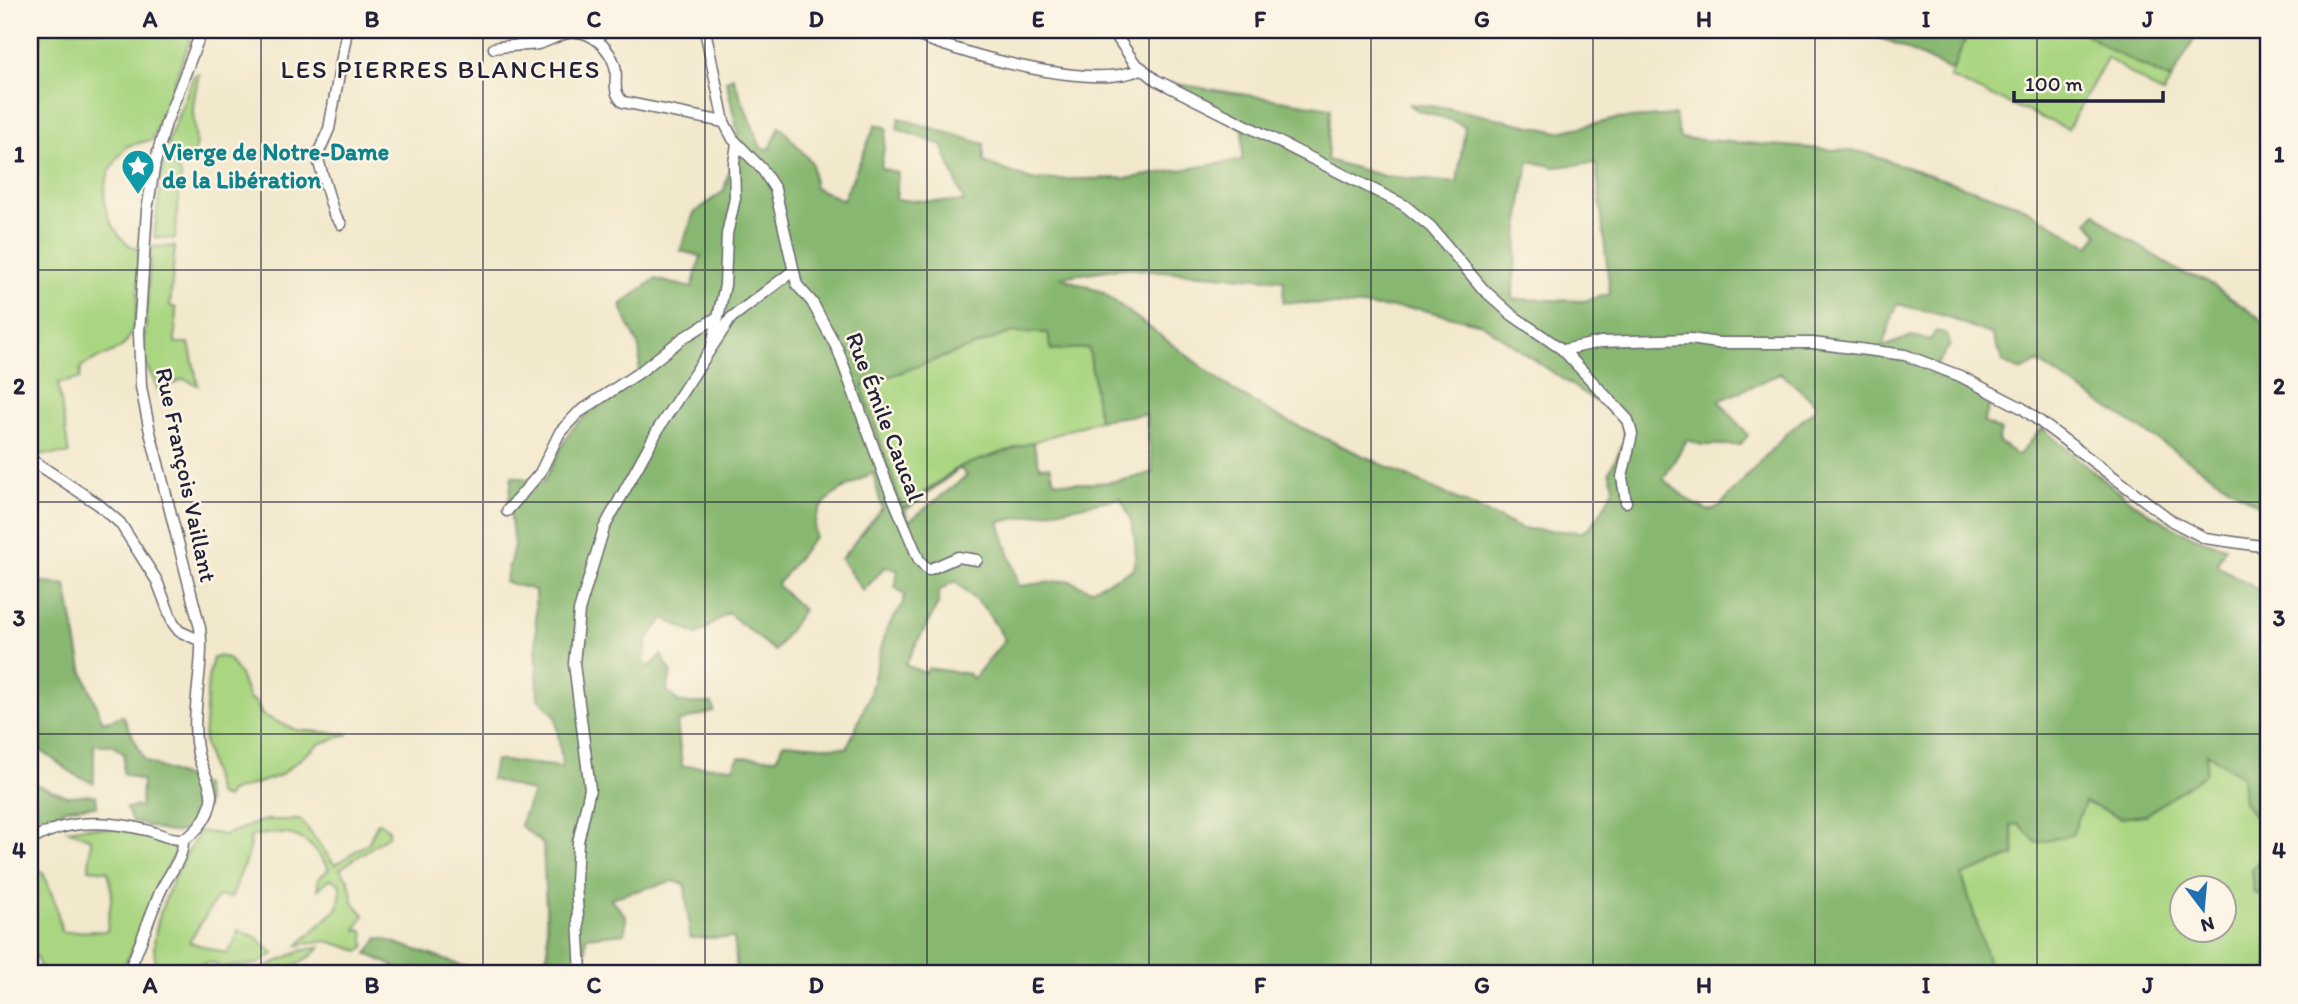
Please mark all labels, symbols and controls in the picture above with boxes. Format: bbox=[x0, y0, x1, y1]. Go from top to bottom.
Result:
text: A bbox=[142, 5, 158, 33]
text: B bbox=[365, 5, 380, 33]
text: C bbox=[587, 5, 602, 33]
text: D bbox=[808, 5, 824, 33]
text: E bbox=[1032, 5, 1045, 33]
text: F bbox=[1254, 5, 1267, 33]
text: G bbox=[1474, 5, 1490, 33]
text: H bbox=[1696, 5, 1712, 33]
text: I bbox=[1922, 5, 1931, 33]
text: J bbox=[2141, 5, 2154, 33]
district label: LES PIERRES BLANCHES bbox=[281, 53, 601, 85]
scale bar bbox=[2014, 60, 2163, 104]
text: 100 m bbox=[2025, 71, 2083, 96]
place label: Vierge de Notre-Dame de la Libération bbox=[162, 137, 389, 194]
text: 1 bbox=[14, 140, 25, 168]
text: 1 bbox=[2274, 140, 2285, 168]
place icon: Vierge de Notre-Dame de la Libération bbox=[119, 147, 157, 196]
street label: Rue Émile Caucal bbox=[840, 328, 931, 506]
street label: Rue François Vaillant bbox=[150, 365, 223, 585]
text: 2 bbox=[13, 372, 26, 400]
text: 2 bbox=[2273, 372, 2286, 400]
text: 3 bbox=[13, 604, 26, 632]
text: 3 bbox=[2273, 604, 2286, 632]
text: 4 bbox=[12, 836, 26, 864]
text: 4 bbox=[2272, 836, 2286, 864]
north arrow bbox=[2168, 874, 2238, 944]
text: N bbox=[2198, 912, 2217, 938]
text: A bbox=[142, 971, 158, 999]
text: B bbox=[365, 971, 380, 999]
text: C bbox=[587, 971, 602, 999]
text: D bbox=[808, 971, 824, 999]
text: E bbox=[1032, 971, 1045, 999]
text: F bbox=[1254, 971, 1267, 999]
text: G bbox=[1474, 971, 1490, 999]
text: H bbox=[1696, 971, 1712, 999]
text: I bbox=[1922, 971, 1931, 999]
text: J bbox=[2141, 971, 2154, 999]

